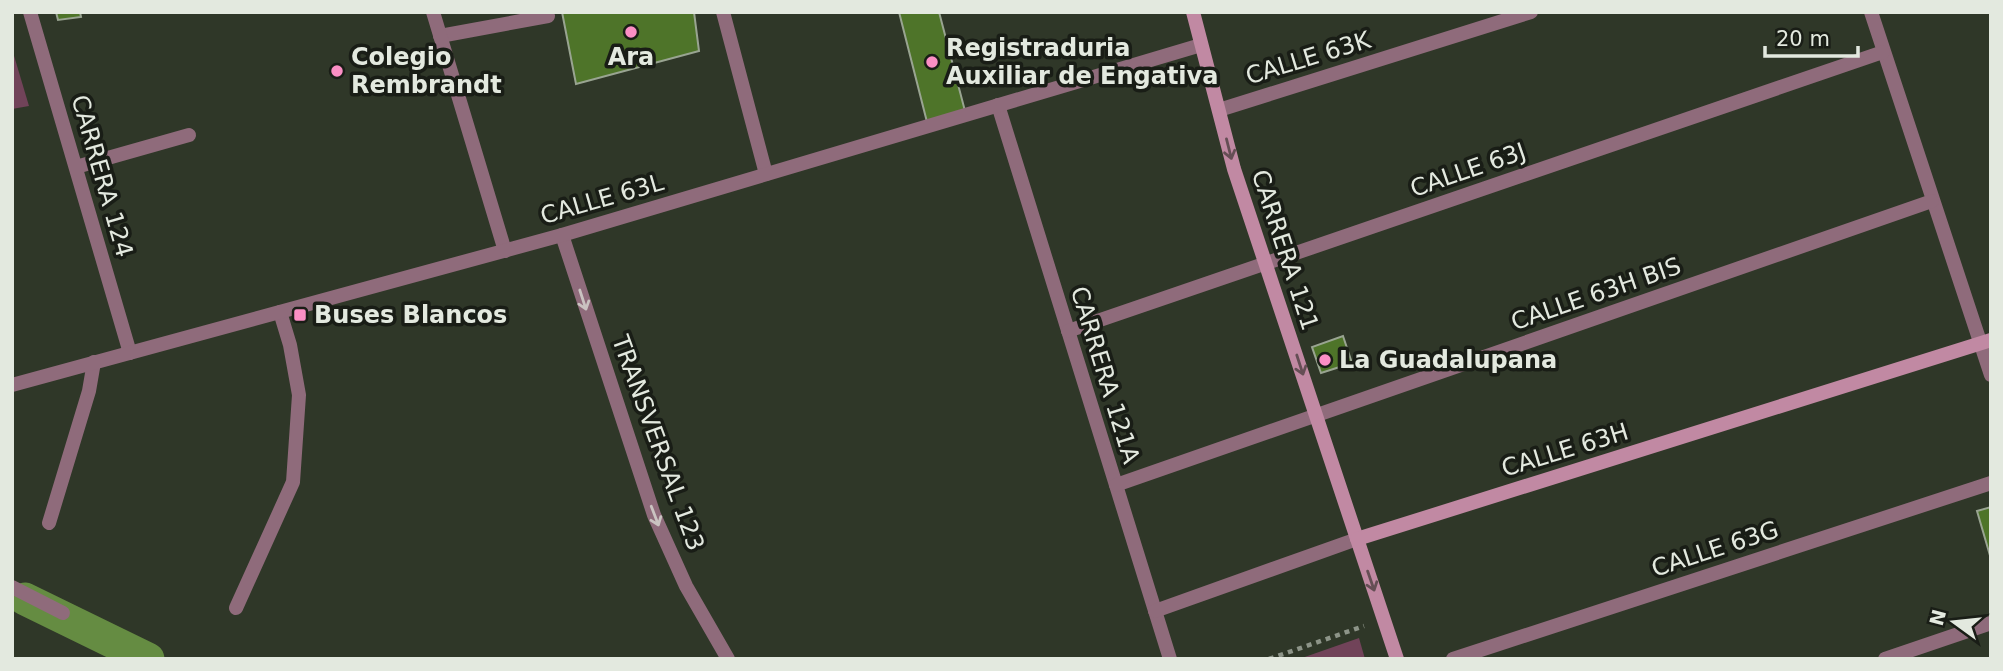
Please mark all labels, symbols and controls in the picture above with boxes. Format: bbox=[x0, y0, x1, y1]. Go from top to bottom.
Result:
scale bar bbox=[1765, 14, 1858, 58]
marker: Ara bbox=[623, 24, 639, 40]
street label: CALLE 63K bbox=[1242, 25, 1375, 90]
text: 20 m bbox=[1776, 27, 1830, 51]
place label: Registraduria Auxiliar de Engativa bbox=[946, 34, 1218, 90]
place label: Colegio Rembrandt bbox=[351, 43, 502, 99]
place label: Ara bbox=[608, 43, 654, 71]
marker: Registraduria Auxiliar de Engativa bbox=[924, 54, 940, 70]
marker: Colegio Rembrandt bbox=[329, 63, 345, 79]
street label: CARRERA 124 bbox=[65, 92, 139, 260]
one-way arrow bbox=[1223, 137, 1236, 160]
street label: CALLE 63J bbox=[1407, 137, 1529, 203]
street label: CARRERA 121 bbox=[1246, 166, 1324, 334]
street label: CALLE 63L bbox=[537, 168, 667, 230]
street label: CALLE 63H BIS bbox=[1507, 252, 1685, 336]
street label: CARRERA 121A bbox=[1065, 283, 1145, 467]
one-way arrow bbox=[578, 289, 591, 311]
place label: Buses Blancos bbox=[314, 301, 507, 329]
marker: Buses Blancos bbox=[292, 307, 308, 323]
street label: TRANSVERSAL 123 bbox=[606, 331, 710, 555]
place label: La Guadalupana bbox=[1339, 346, 1557, 374]
marker: La Guadalupana bbox=[1317, 352, 1333, 368]
one-way arrow bbox=[1294, 354, 1307, 376]
street label: CALLE 63H bbox=[1498, 417, 1632, 483]
one-way arrow bbox=[649, 505, 662, 526]
street label: CALLE 63G bbox=[1648, 515, 1782, 583]
one-way arrow bbox=[1366, 570, 1378, 592]
north arrow bbox=[1919, 587, 1989, 657]
text: N bbox=[1925, 607, 1950, 628]

